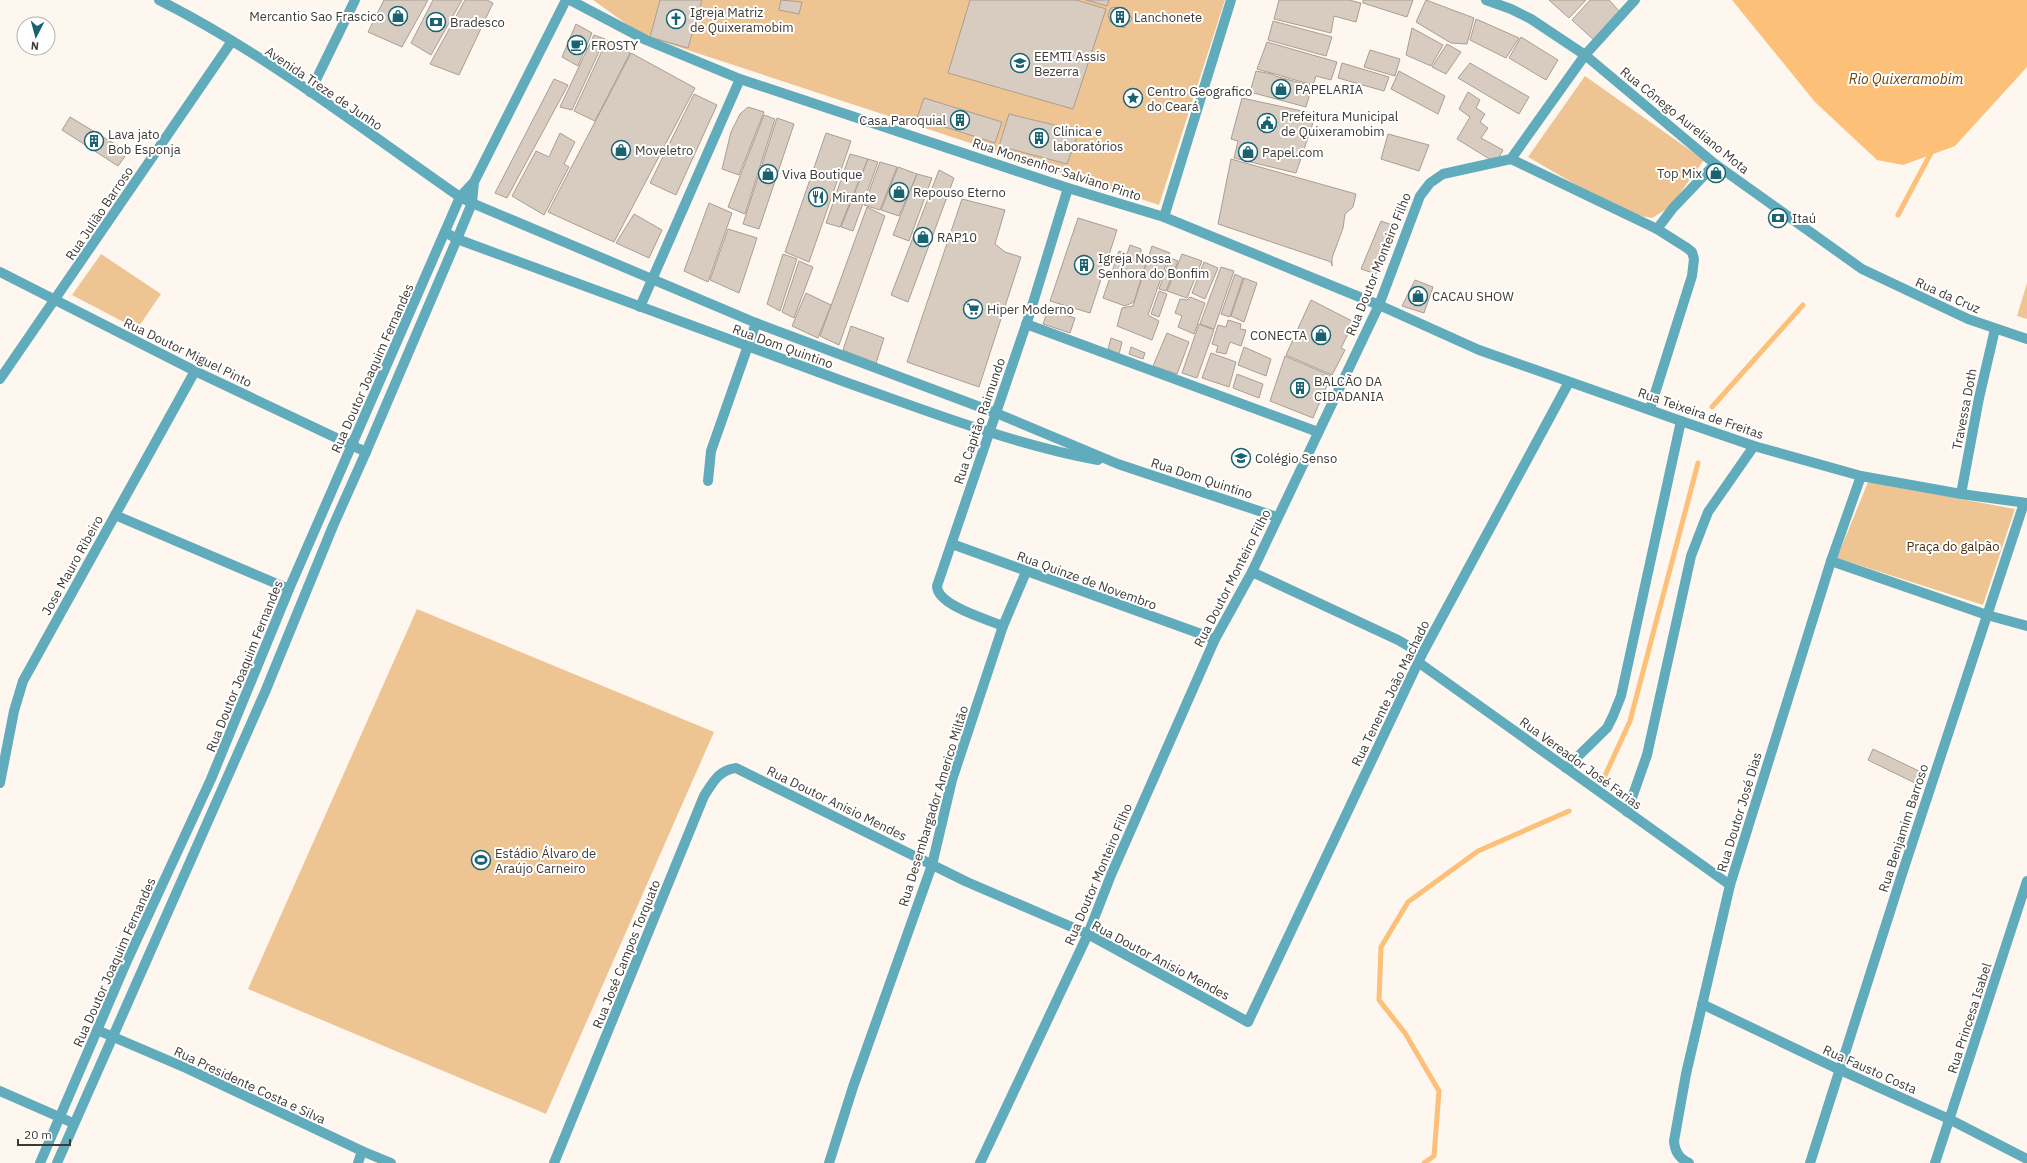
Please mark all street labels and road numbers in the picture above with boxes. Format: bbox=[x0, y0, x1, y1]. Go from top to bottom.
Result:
street label: Avenida Treze de Junho bbox=[262, 43, 386, 134]
street label: Rua Cônego Aureliano Mota bbox=[1617, 63, 1753, 178]
street label: Rua Monsenhor Salviano Pinto bbox=[970, 134, 1144, 205]
street label: Rua Julião Barroso bbox=[62, 163, 137, 263]
street label: Rua Doutor Monteiro Filho bbox=[1342, 190, 1415, 338]
street label: Rua da Cruz bbox=[1913, 274, 1983, 317]
street label: Rua Doutor Joaquim Fernandes bbox=[327, 281, 418, 456]
street label: Rua Doutor Miguel Pinto bbox=[121, 314, 255, 391]
street label: Rua Dom Quintino bbox=[730, 320, 835, 373]
street label: Rua Capitão Raimundo bbox=[950, 356, 1009, 487]
street label: Travessa Doth bbox=[1948, 367, 1981, 451]
street label: Rua Teixeira de Freitas bbox=[1636, 384, 1766, 443]
street label: Rua Dom Quintino bbox=[1149, 454, 1255, 503]
street label: Rua Doutor Monteiro Filho bbox=[1190, 506, 1275, 650]
street label: Jose Mauro Ribeiro bbox=[38, 512, 107, 618]
street label: Rua Quinze de Novembro bbox=[1015, 547, 1159, 614]
street label: Rua Doutor Joaquim Fernandes bbox=[202, 578, 287, 755]
street label: Rua Tenente João Machado bbox=[1348, 617, 1433, 769]
street label: Rua Desembargador Americo Miltão bbox=[895, 703, 972, 909]
street label: Rua Vereador José Farias bbox=[1516, 713, 1645, 814]
street label: Rua Doutor José Dias bbox=[1713, 750, 1766, 874]
street label: Rua Doutor Anisio Mendes bbox=[764, 762, 910, 845]
street label: Rua Benjamim Barroso bbox=[1875, 762, 1932, 894]
street label: Rua Doutor Monteiro Filho bbox=[1061, 801, 1136, 948]
street label: Rua Doutor Joaquim Fernandes bbox=[69, 875, 160, 1050]
street label: Rua José Campos Torquato bbox=[589, 877, 664, 1031]
street label: Rua Doutor Anisio Mendes bbox=[1089, 917, 1233, 1004]
street label: Rua Princesa Isabel bbox=[1944, 960, 1996, 1076]
street label: Rua Fausto Costa bbox=[1820, 1041, 1919, 1098]
street label: Rua Presidente Costa e Silva bbox=[171, 1043, 328, 1128]

